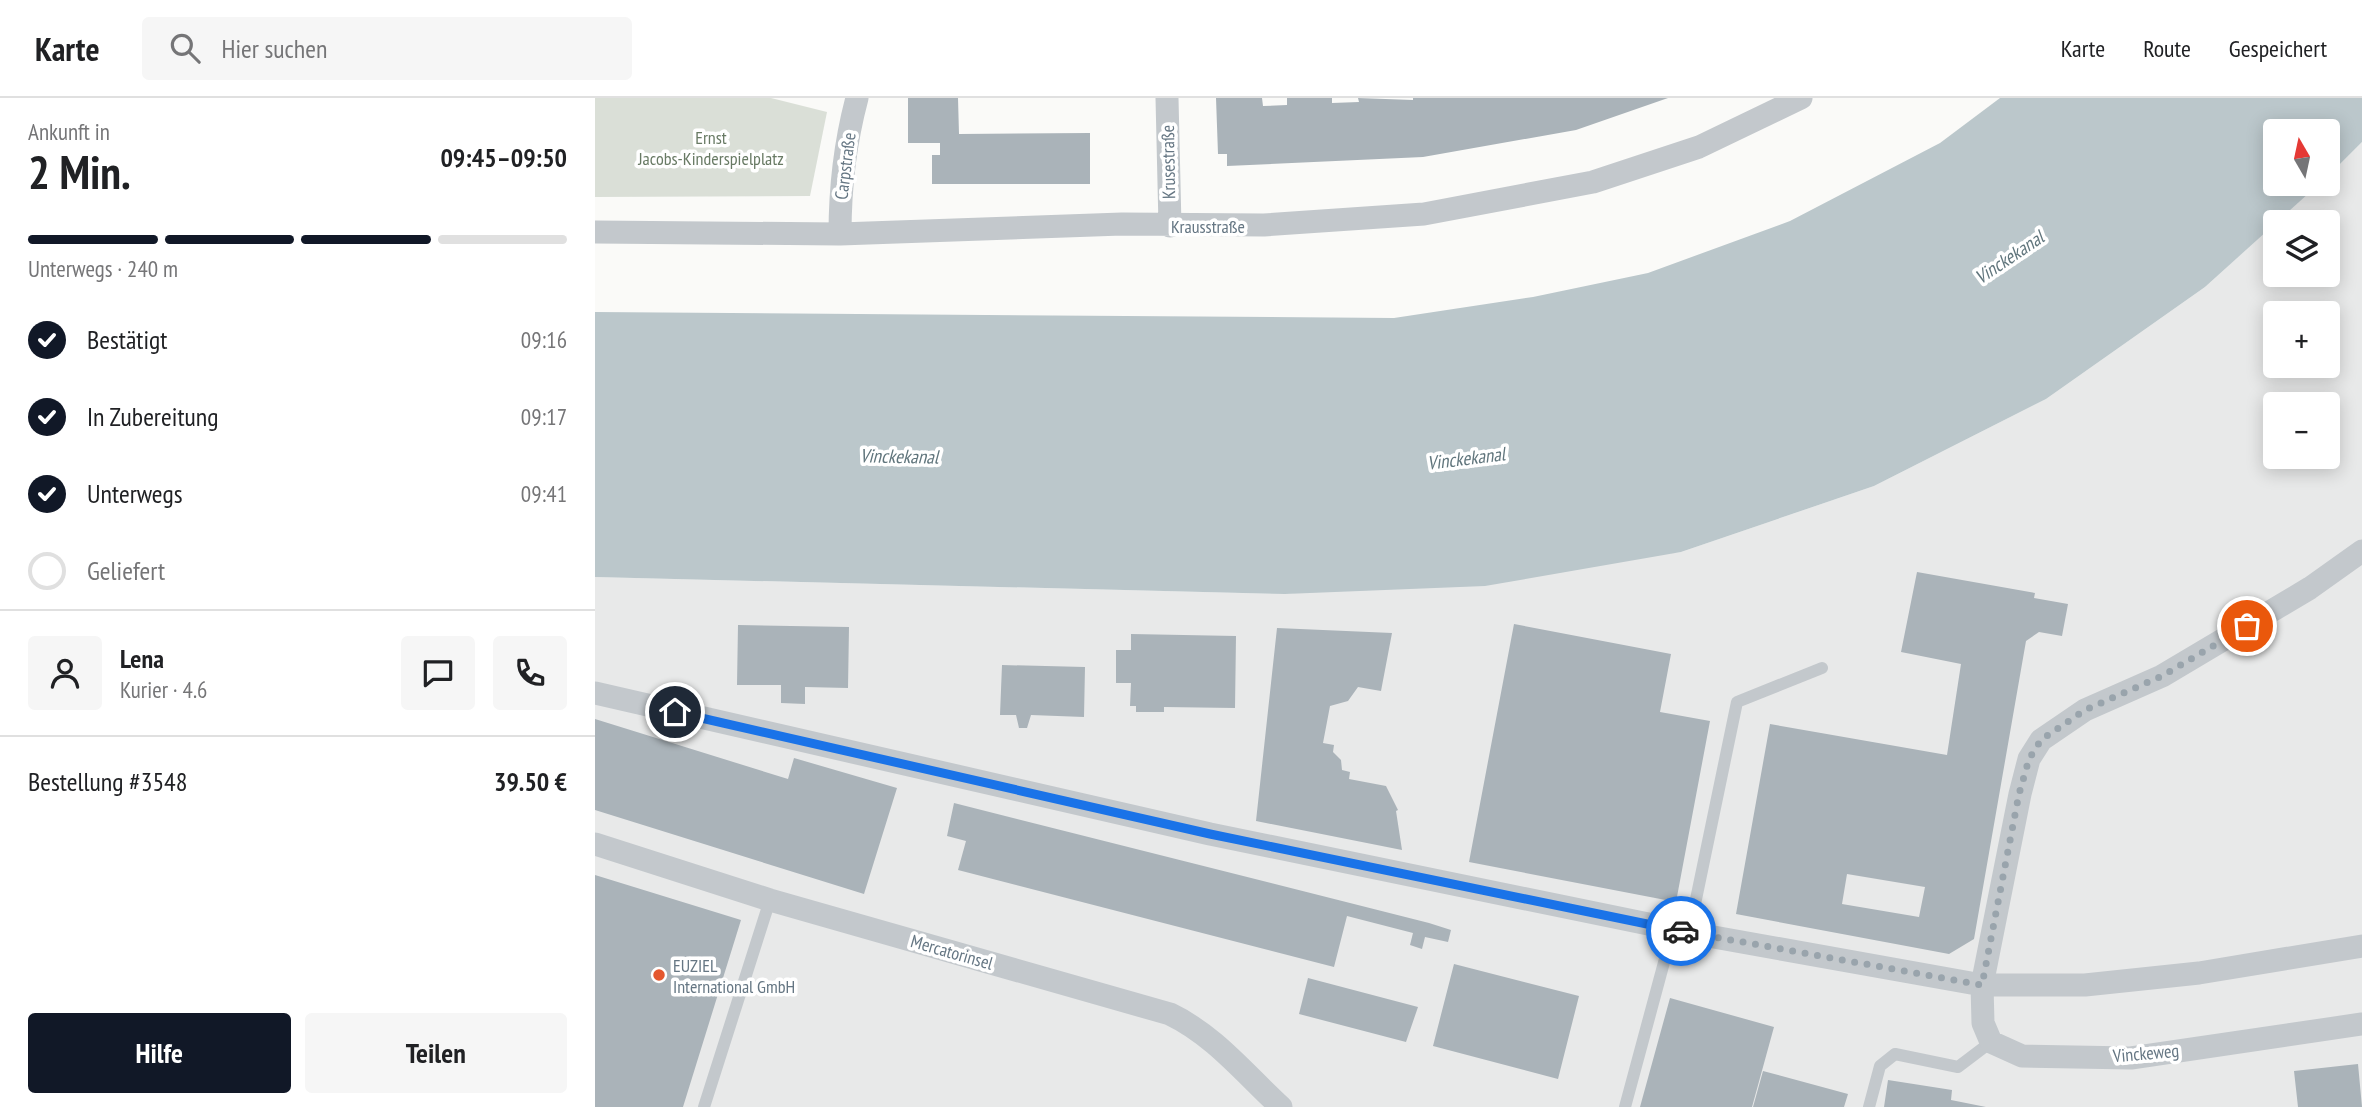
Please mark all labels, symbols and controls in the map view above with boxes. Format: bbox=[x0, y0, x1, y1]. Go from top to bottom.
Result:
search box bbox=[142, 17, 632, 80]
text: Karte bbox=[35, 27, 100, 70]
icon: search bbox=[166, 29, 204, 67]
text: Hier suchen bbox=[222, 32, 327, 65]
text: Karte bbox=[2061, 33, 2105, 64]
text: Route bbox=[2143, 33, 2191, 64]
text: Gespeichert bbox=[2229, 33, 2327, 64]
text: Ankunft in bbox=[28, 117, 110, 146]
north arrow bbox=[2263, 119, 2340, 196]
map controls bbox=[2263, 119, 2340, 469]
street label: Krusestraße bbox=[1156, 125, 1180, 199]
park label: Ernst Jacobs-Kinderspielplatz bbox=[637, 126, 784, 170]
street label: Carpstraße bbox=[829, 131, 861, 201]
text: 09:45–09:50 bbox=[440, 141, 567, 174]
text: 2 Min. bbox=[28, 142, 131, 202]
button: layers bbox=[2263, 210, 2340, 287]
street label: Krausstraße bbox=[1171, 215, 1245, 238]
water label: Vinckekanal bbox=[1970, 224, 2050, 289]
text: Unterwegs · 240 m bbox=[28, 254, 178, 283]
button: + bbox=[2263, 301, 2340, 378]
icon: check bbox=[28, 321, 66, 359]
text: Bestätigt bbox=[87, 323, 168, 356]
text: 09:16 bbox=[521, 325, 567, 354]
button: − bbox=[2263, 392, 2340, 469]
icon: check bbox=[28, 398, 66, 436]
text: In Zubereitung bbox=[87, 400, 218, 433]
text: 09:17 bbox=[521, 402, 567, 431]
water label: Vinckekanal bbox=[1426, 441, 1508, 475]
water label: Vinckekanal bbox=[860, 443, 940, 469]
icon: check bbox=[28, 475, 66, 513]
text: Unterwegs bbox=[87, 477, 182, 510]
text: 09:41 bbox=[521, 479, 567, 508]
text: Geliefert bbox=[87, 554, 165, 587]
pin bbox=[2217, 596, 2277, 656]
icon: bag bbox=[2228, 607, 2266, 645]
button: person bbox=[28, 636, 102, 710]
button: chat bbox=[401, 636, 475, 710]
button: phone bbox=[493, 636, 567, 710]
text: Lena bbox=[120, 642, 164, 675]
text: Kurier · 4.6 bbox=[120, 675, 207, 704]
pin bbox=[645, 682, 705, 742]
icon: home bbox=[656, 693, 694, 731]
text: Bestellung #3548 bbox=[28, 765, 188, 798]
text: 39.50 € bbox=[494, 765, 567, 798]
courier bbox=[1646, 896, 1716, 966]
icon: car bbox=[1662, 912, 1700, 950]
street label: Mercatorinsel bbox=[908, 929, 997, 975]
place label: EUZIEL International GmbH bbox=[673, 954, 795, 998]
marker: EUZIEL International GmbH bbox=[651, 967, 667, 983]
button: Hilfe bbox=[28, 1013, 291, 1093]
button: Teilen bbox=[305, 1013, 567, 1093]
street label: Vinckeweg bbox=[2111, 1039, 2180, 1067]

